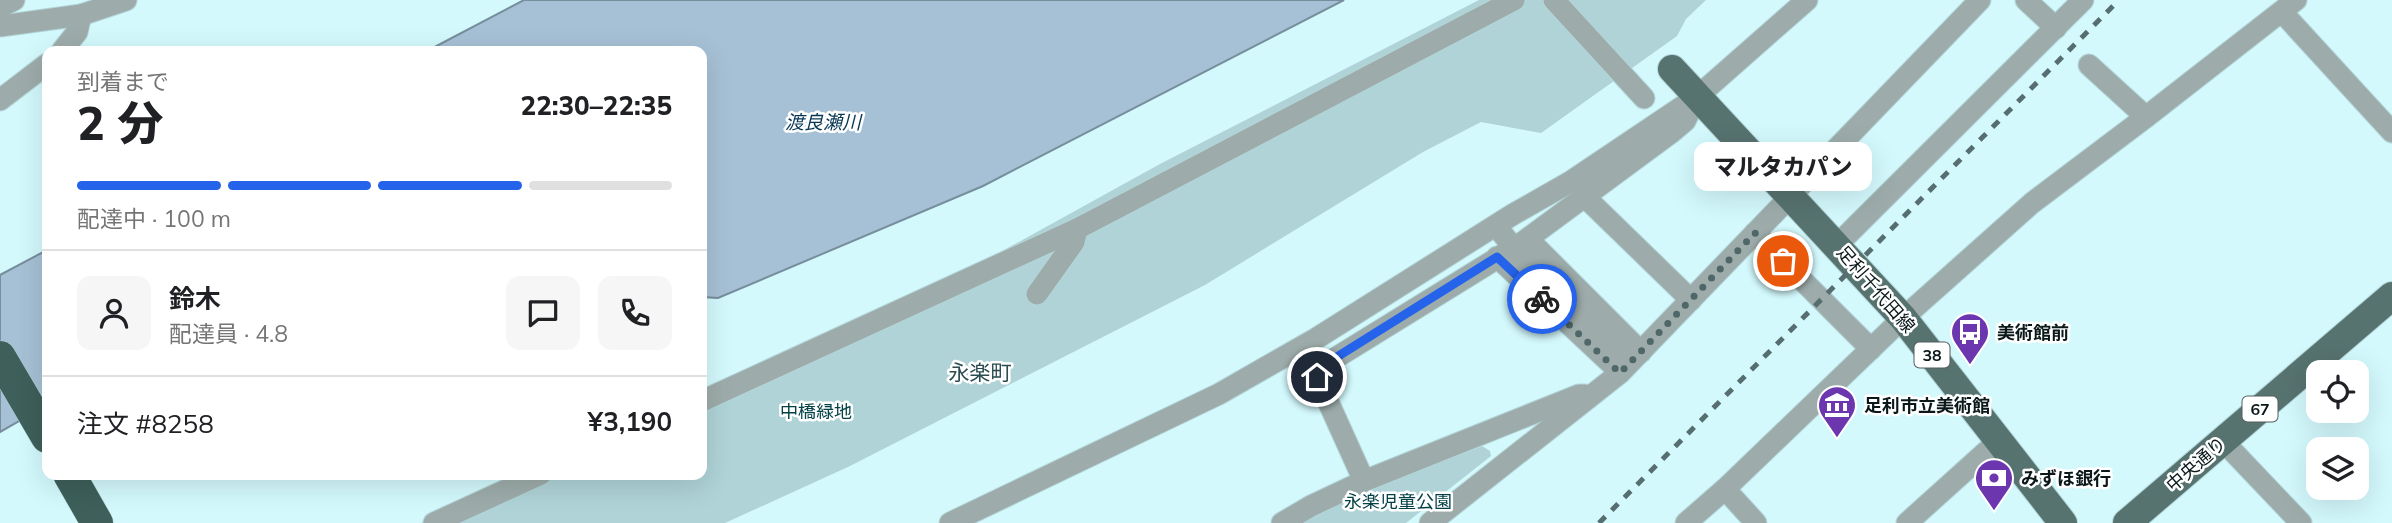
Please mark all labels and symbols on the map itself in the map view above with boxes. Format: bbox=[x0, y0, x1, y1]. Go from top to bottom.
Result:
water label: 渡良瀬川 bbox=[785, 110, 863, 134]
callout: マルタカパン bbox=[1694, 142, 1872, 191]
pin bbox=[1753, 231, 1813, 291]
street label: 足利千代田線 bbox=[1832, 241, 1920, 337]
courier bbox=[1507, 264, 1577, 334]
bus stop icon: 美術館前 bbox=[1949, 311, 1991, 366]
place label: 美術館前 bbox=[1997, 321, 2069, 344]
road number: 38 bbox=[1914, 342, 1950, 368]
pin bbox=[1287, 347, 1347, 407]
district label: 永楽町 bbox=[949, 359, 1012, 385]
museum icon: 足利市立美術館 bbox=[1816, 384, 1858, 439]
place label: 足利市立美術館 bbox=[1864, 394, 1990, 417]
road number: 67 bbox=[2242, 396, 2278, 422]
park label: 中橋緑地 bbox=[780, 400, 852, 423]
street label: 中央通り bbox=[2161, 432, 2231, 496]
bank icon: みずほ銀行 bbox=[1973, 457, 2015, 512]
place label: みずほ銀行 bbox=[2021, 467, 2111, 490]
park label: 永楽児童公園 bbox=[1344, 490, 1452, 513]

